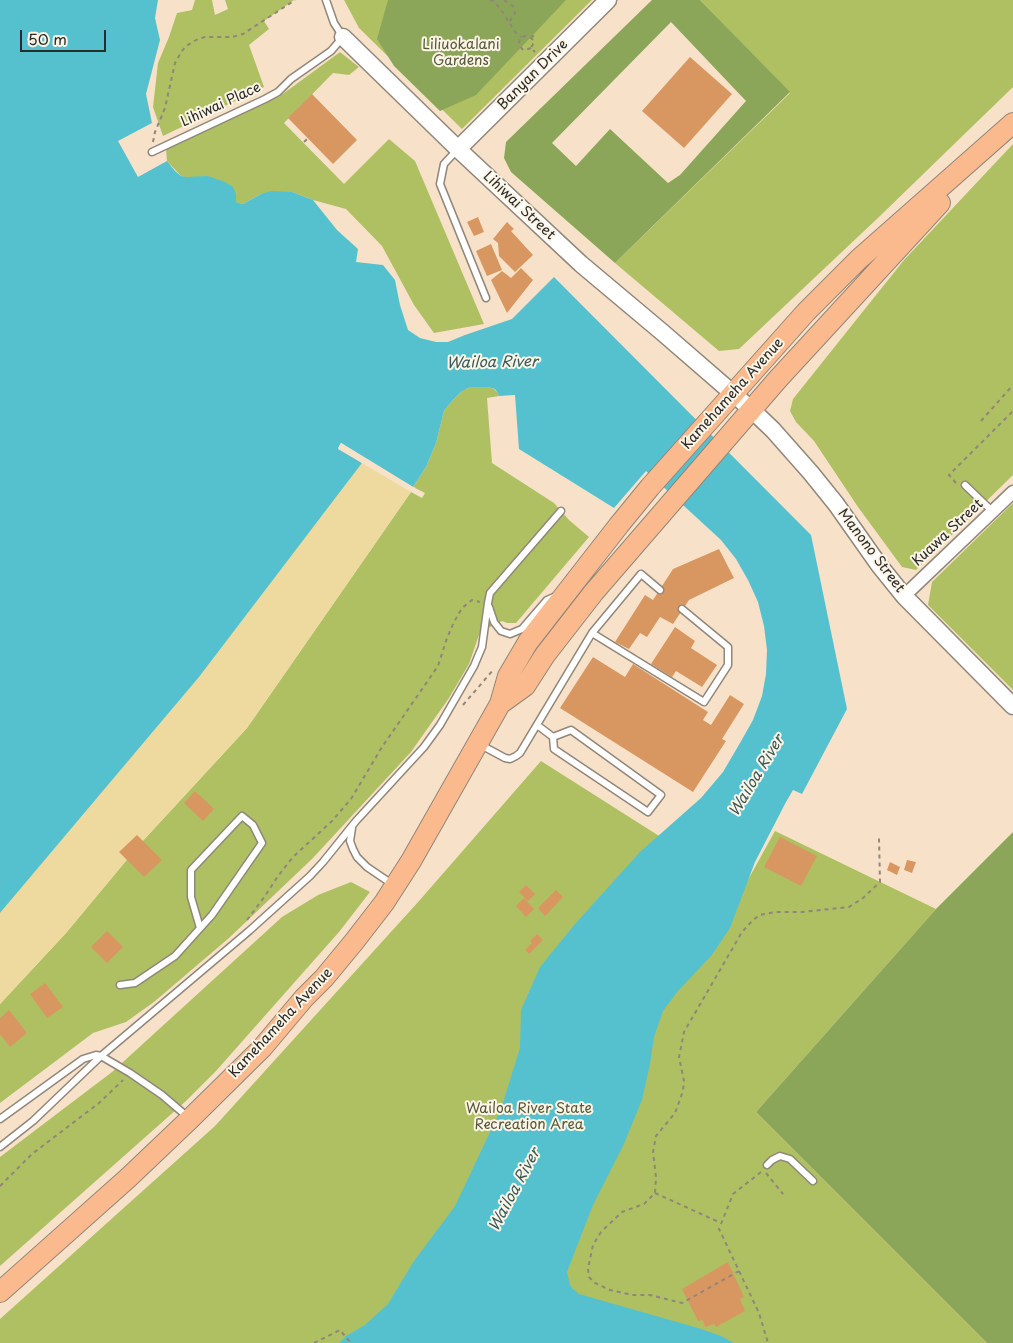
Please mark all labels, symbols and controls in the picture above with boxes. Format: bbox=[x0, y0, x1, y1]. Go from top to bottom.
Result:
scale bar bbox=[22, 20, 109, 52]
text: 50 m bbox=[28, 27, 67, 50]
street label: Banyan Drive bbox=[494, 36, 572, 114]
park label: Liliuokalani Gardens bbox=[422, 37, 500, 70]
street label: Lihiwai Place bbox=[178, 79, 264, 131]
street label: Lihiwai Street bbox=[480, 168, 558, 244]
street label: Kamehameha Avenue bbox=[679, 335, 787, 453]
water label: Wailoa River bbox=[446, 353, 538, 373]
street label: Kuawa Street bbox=[909, 496, 987, 570]
street label: Manono Street bbox=[834, 506, 908, 596]
water label: Wailoa River bbox=[726, 732, 788, 820]
street label: Kamehameha Avenue bbox=[226, 965, 336, 1081]
park label: Wailoa River State Recreation Area bbox=[466, 1101, 592, 1134]
water label: Wailoa River bbox=[486, 1145, 544, 1235]

